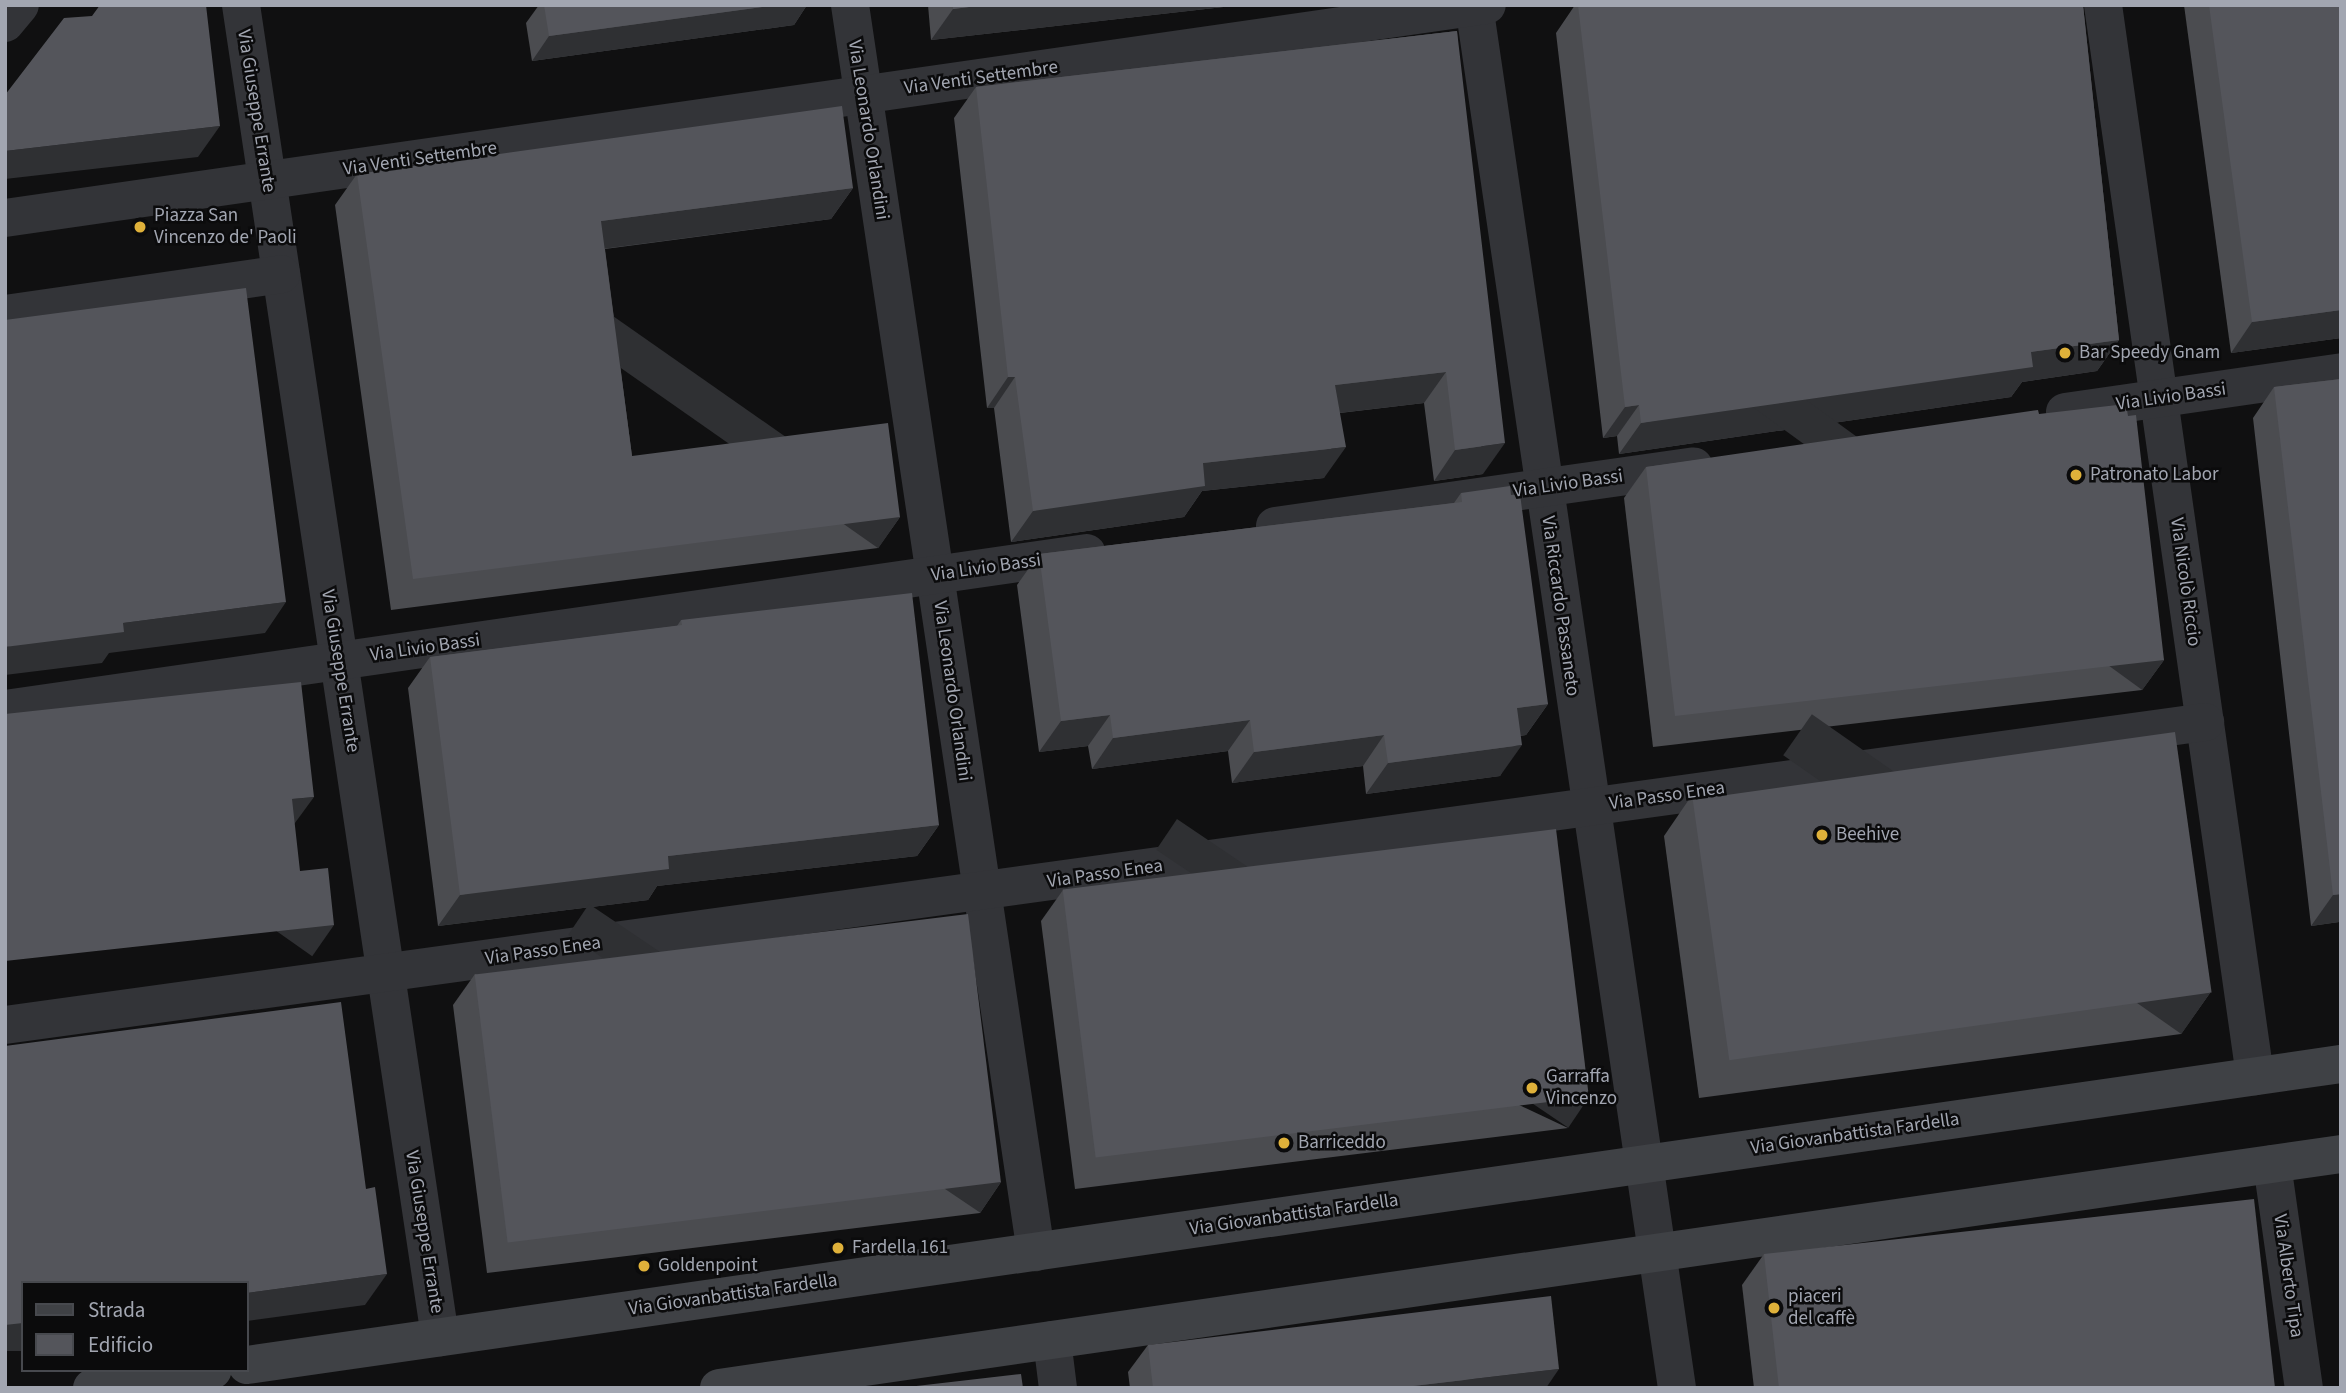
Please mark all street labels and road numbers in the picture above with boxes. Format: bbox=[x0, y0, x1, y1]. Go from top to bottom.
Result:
street label: Via Giuseppe Errante bbox=[232, 28, 280, 194]
street label: Via Leonardo Orlandini bbox=[843, 38, 893, 222]
street label: Via Venti Settembre bbox=[903, 56, 1059, 100]
street label: Via Venti Settembre bbox=[342, 137, 498, 181]
street label: Via Livio Bassi bbox=[2115, 378, 2227, 416]
street label: Via Livio Bassi bbox=[1512, 465, 1624, 503]
street label: Via Riccardo Passaneto bbox=[1536, 514, 1584, 698]
street label: Via Nicolò Riccio bbox=[2165, 516, 2205, 648]
street label: Via Livio Bassi bbox=[930, 549, 1042, 587]
street label: Via Giuseppe Errante bbox=[316, 588, 364, 754]
street label: Via Leonardo Orlandini bbox=[928, 599, 976, 783]
street label: Via Livio Bassi bbox=[369, 629, 481, 667]
street label: Via Passo Enea bbox=[1608, 777, 1726, 815]
street label: Via Passo Enea bbox=[1046, 855, 1164, 893]
street label: Via Passo Enea bbox=[484, 932, 602, 970]
street label: Via Giovanbattista Fardella bbox=[1749, 1108, 1961, 1160]
street label: Via Giuseppe Errante bbox=[400, 1149, 448, 1315]
street label: Via Giovanbattista Fardella bbox=[1188, 1189, 1400, 1241]
street label: Via Alberto Tipa bbox=[2268, 1213, 2308, 1339]
street label: Via Giovanbattista Fardella bbox=[627, 1269, 839, 1321]

